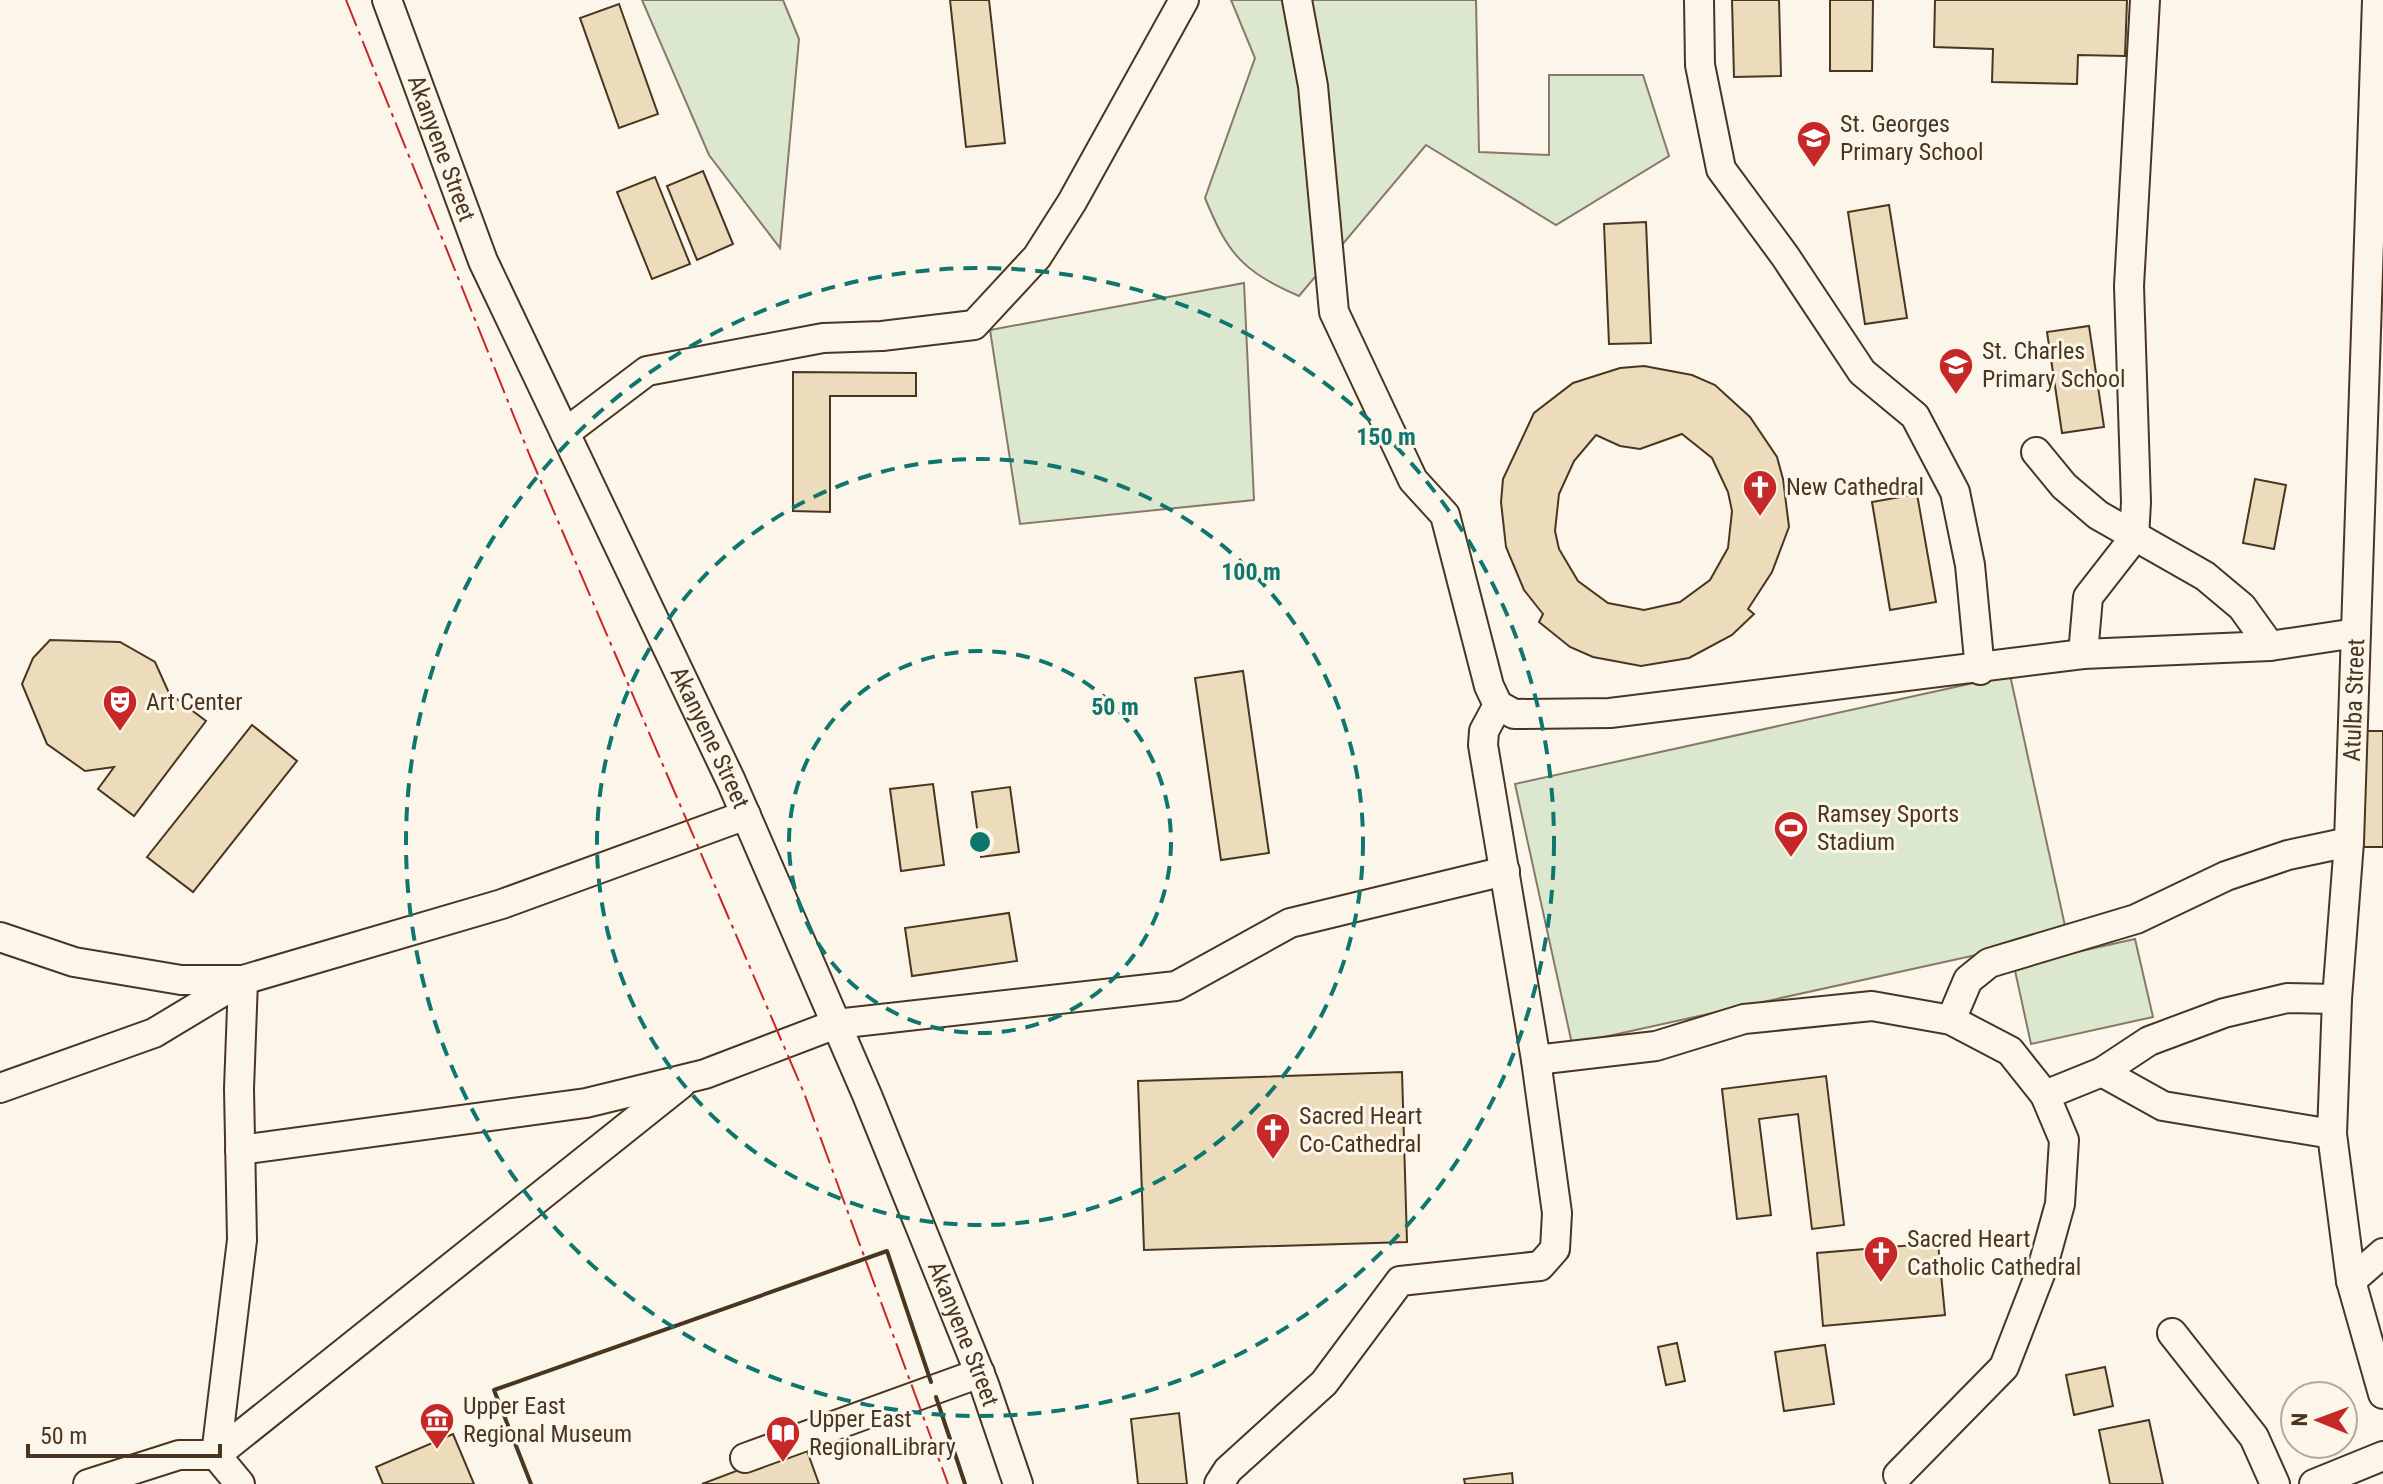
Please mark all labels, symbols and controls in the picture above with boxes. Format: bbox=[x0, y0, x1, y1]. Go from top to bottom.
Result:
street label: Akanyene Street bbox=[402, 71, 481, 225]
place label: St. Georges Primary School bbox=[1840, 110, 1983, 166]
school or university icon: St. Georges Primary School bbox=[1795, 119, 1833, 169]
place label: St. Charles Primary School bbox=[1982, 337, 2125, 393]
school or university icon: St. Charles Primary School bbox=[1937, 346, 1975, 396]
text: 150 m bbox=[1356, 423, 1416, 451]
church icon: New Cathedral bbox=[1741, 468, 1779, 518]
place label: New Cathedral bbox=[1786, 473, 1924, 501]
text: 100 m bbox=[1221, 558, 1281, 586]
street label: Atulba Street bbox=[2338, 638, 2370, 762]
street label: Akanyene Street bbox=[665, 662, 755, 813]
theatre icon: Art Center bbox=[101, 683, 139, 733]
place label: Art Center bbox=[146, 688, 243, 716]
text: 50 m bbox=[1091, 693, 1139, 721]
place label: Ramsey Sports Stadium bbox=[1817, 800, 1959, 856]
sports icon: Ramsey Sports Stadium bbox=[1772, 809, 1810, 859]
centre of rings bbox=[966, 828, 994, 856]
place label: Sacred Heart Co-Cathedral bbox=[1299, 1102, 1422, 1158]
church icon: Sacred Heart Co-Cathedral bbox=[1254, 1111, 1292, 1161]
place label: Sacred Heart Catholic Cathedral bbox=[1907, 1225, 2081, 1281]
church icon: Sacred Heart Catholic Cathedral bbox=[1862, 1234, 1900, 1284]
street label: Akanyene Street bbox=[922, 1257, 1005, 1410]
north arrow bbox=[2279, 1380, 2359, 1460]
place label: Upper East Regional Museum bbox=[463, 1392, 632, 1448]
museum icon: Upper East Regional Museum bbox=[418, 1401, 456, 1451]
place label: Upper East RegionalLibrary bbox=[809, 1405, 956, 1461]
scale bar bbox=[28, 1408, 220, 1458]
text: N bbox=[2287, 1413, 2312, 1427]
library icon: Upper East RegionalLibrary bbox=[764, 1414, 802, 1464]
text: 50 m bbox=[40, 1422, 87, 1450]

